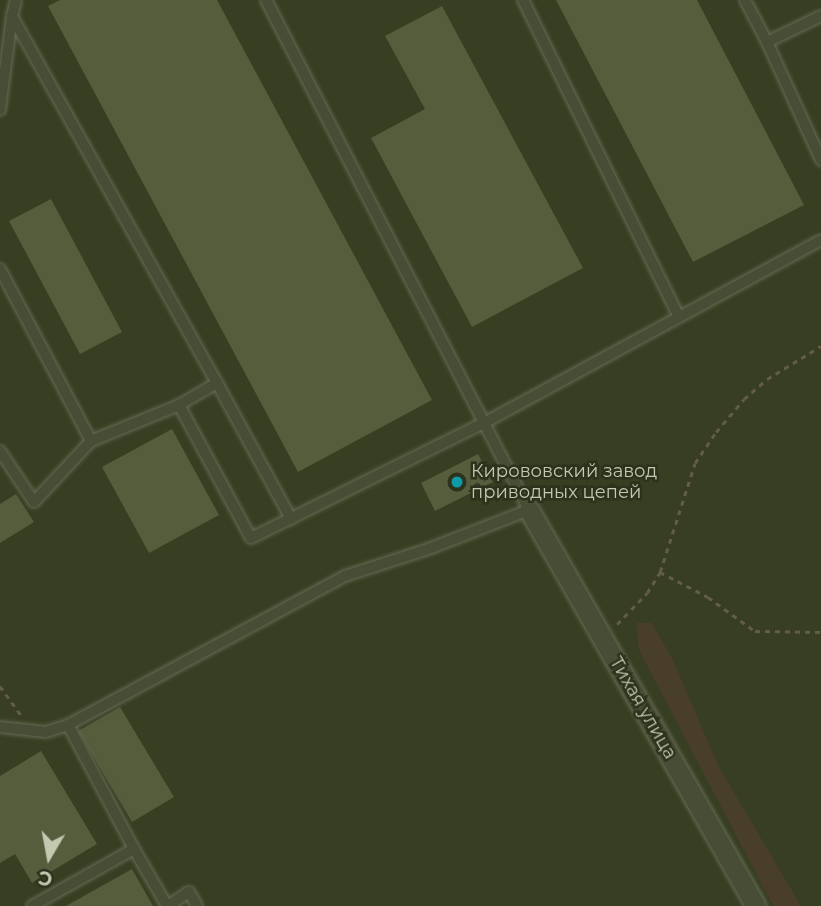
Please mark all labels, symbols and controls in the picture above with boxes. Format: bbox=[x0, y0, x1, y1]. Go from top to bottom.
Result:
place label: Кирововский завод приводных цепей bbox=[471, 461, 657, 504]
marker: Кирововский завод приводных цепей bbox=[449, 474, 465, 490]
street label: Тихая улица bbox=[605, 653, 681, 763]
north arrow bbox=[14, 822, 84, 892]
text: С bbox=[36, 866, 54, 891]

